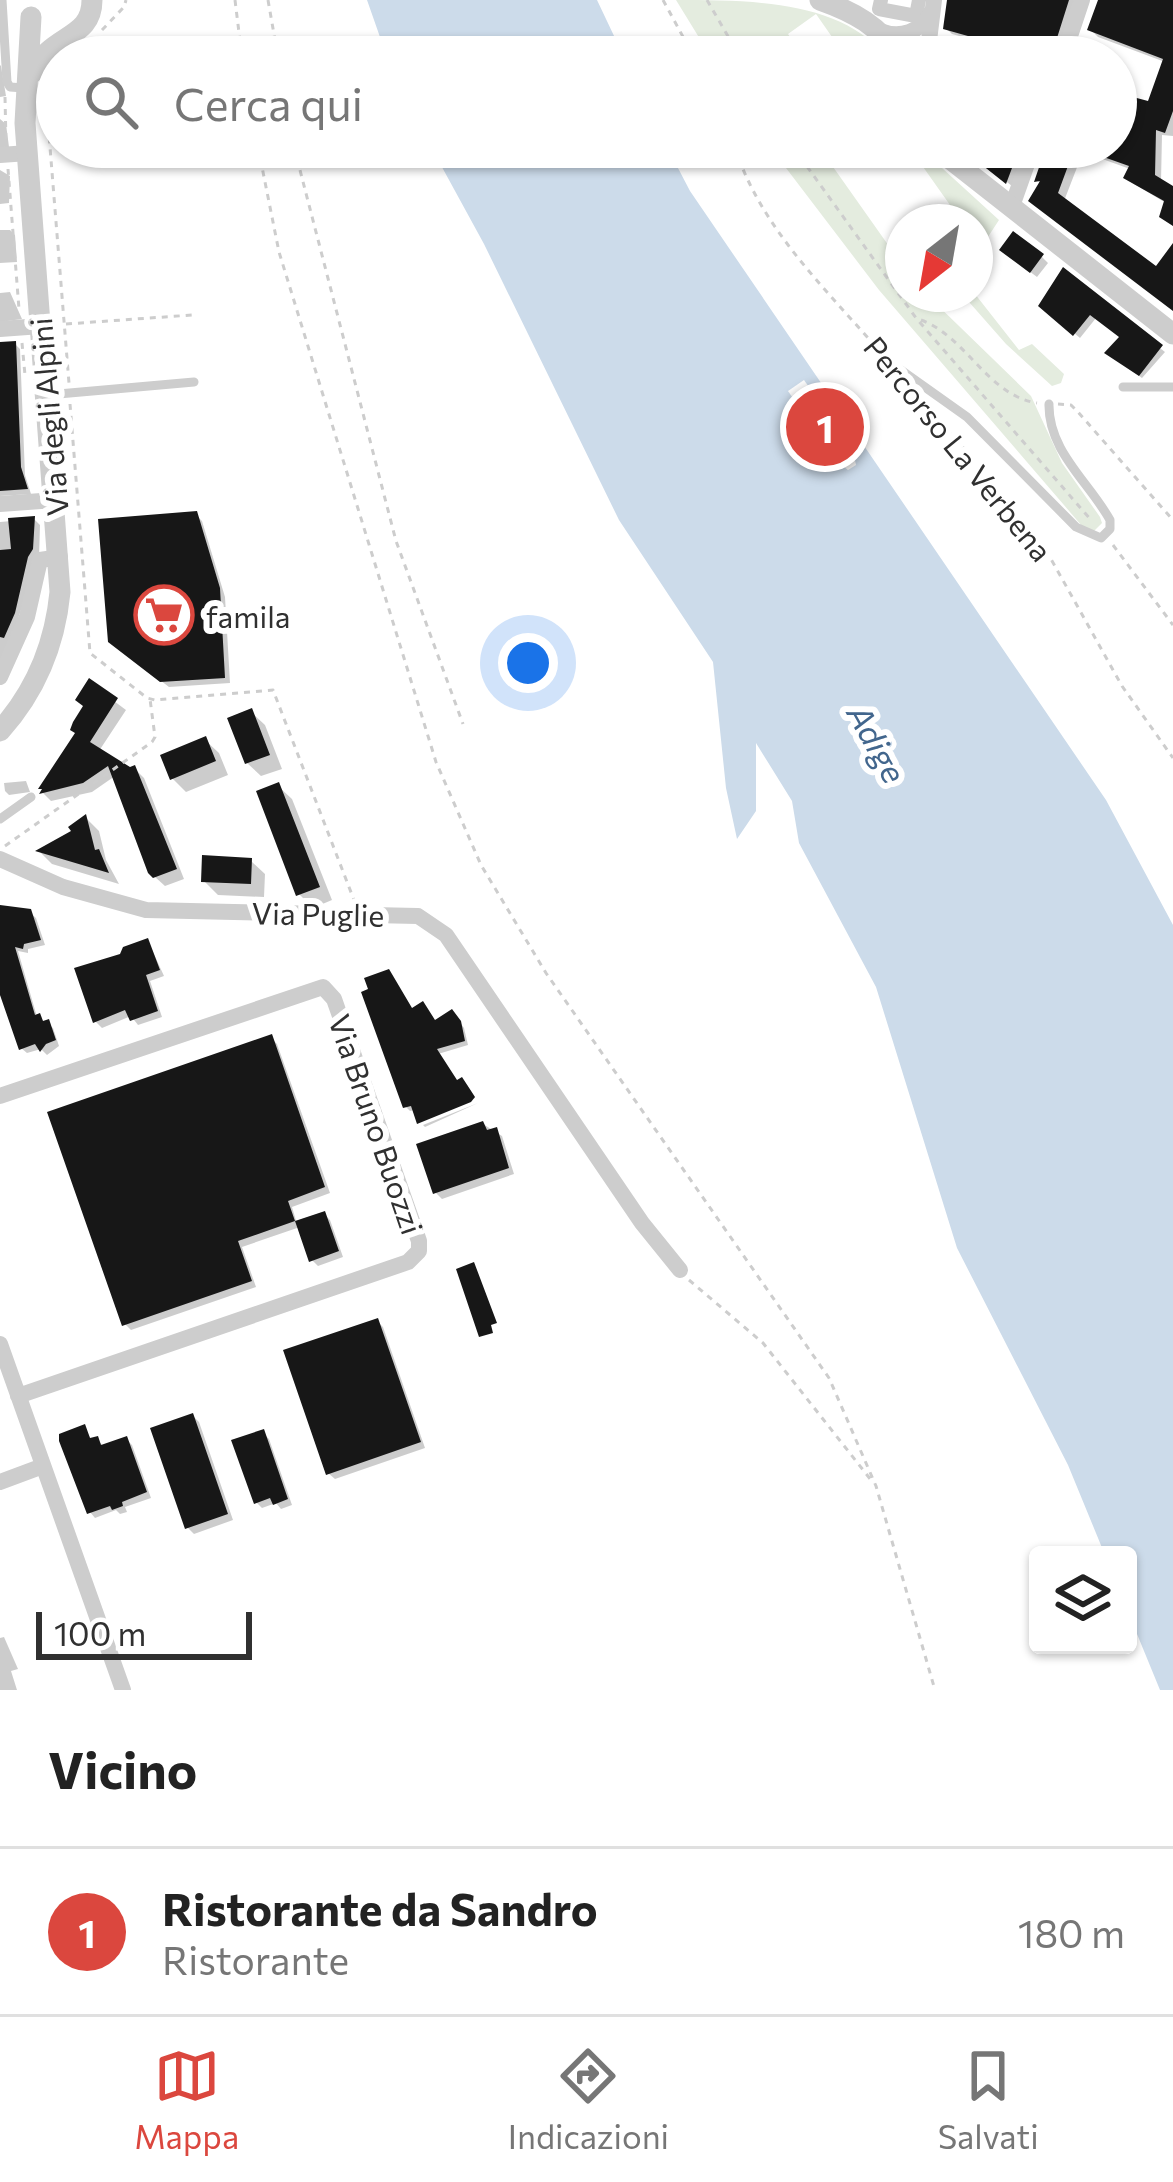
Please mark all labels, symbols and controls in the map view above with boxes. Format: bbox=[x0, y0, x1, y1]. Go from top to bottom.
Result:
search box bbox=[36, 36, 1137, 168]
icon: search bbox=[78, 69, 144, 135]
text: Cerca qui bbox=[174, 75, 363, 130]
north arrow bbox=[885, 204, 993, 312]
street label: Via degli Alpini bbox=[21, 316, 75, 518]
street label: Percorso La Verbena bbox=[857, 328, 1061, 568]
pin: 1 bbox=[786, 382, 864, 472]
supermarket icon: famila bbox=[133, 584, 195, 646]
place label: famila bbox=[206, 597, 290, 634]
your location bbox=[498, 633, 558, 693]
water label: Adige bbox=[839, 695, 916, 790]
street label: Via Puglie bbox=[251, 893, 385, 933]
street label: Via Bruno Buozzi bbox=[322, 1009, 432, 1239]
map controls bbox=[1029, 1546, 1137, 1654]
button: layers bbox=[1029, 1546, 1137, 1654]
scale bar bbox=[36, 1606, 252, 1659]
text: 100 m bbox=[54, 1612, 146, 1653]
text: Vicino bbox=[48, 1737, 197, 1800]
text: Ristorante da Sandro bbox=[162, 1880, 598, 1935]
text: 1 bbox=[78, 1908, 96, 1956]
text: 180 m bbox=[1018, 1908, 1125, 1956]
text: Ristorante bbox=[162, 1935, 349, 1983]
tab: Mappa bbox=[134, 2043, 239, 2156]
tab: Indicazioni bbox=[508, 2043, 669, 2156]
tab: Salvati bbox=[938, 2043, 1039, 2156]

